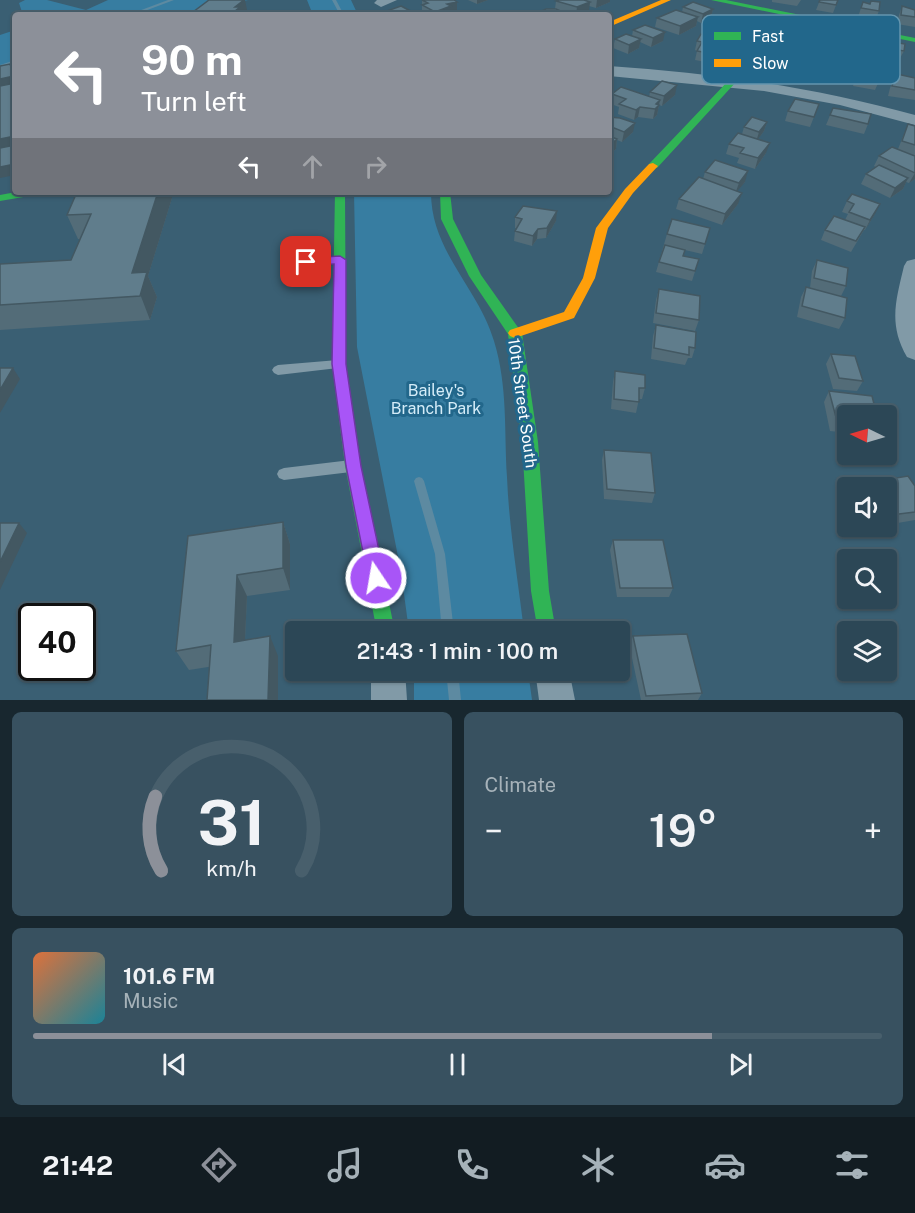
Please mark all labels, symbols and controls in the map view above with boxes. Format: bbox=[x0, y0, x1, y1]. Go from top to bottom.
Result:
legend bbox=[702, 15, 900, 84]
text: Fast bbox=[752, 27, 784, 46]
text: 90 m bbox=[141, 35, 243, 84]
icon: left bbox=[42, 36, 120, 114]
text: Slow bbox=[752, 54, 789, 73]
text: Turn left bbox=[141, 85, 247, 117]
icon: left bbox=[233, 150, 266, 183]
icon: ahead bbox=[296, 150, 329, 183]
icon: right bbox=[359, 150, 392, 183]
pin bbox=[280, 236, 331, 287]
icon: arrive bbox=[289, 245, 322, 278]
street label: 10th Street South bbox=[504, 337, 541, 469]
park label: Bailey's Branch Park bbox=[391, 381, 481, 418]
north arrow bbox=[837, 405, 897, 465]
map controls bbox=[837, 405, 897, 681]
button: sound bbox=[837, 477, 897, 537]
position arrow bbox=[344, 546, 408, 610]
button: search bbox=[837, 549, 897, 609]
speed limit sign: 40 bbox=[18, 603, 96, 681]
button: layers bbox=[837, 621, 897, 681]
text: 21:43 · 1 min · 100 m bbox=[357, 638, 558, 664]
text: Climate bbox=[485, 773, 556, 797]
text: 31 bbox=[198, 786, 266, 859]
text: 19° bbox=[649, 804, 718, 857]
text: − bbox=[485, 812, 503, 850]
text: + bbox=[864, 812, 882, 850]
text: km/h bbox=[207, 856, 257, 881]
text: 101.6 FM bbox=[123, 963, 215, 989]
text: Music bbox=[123, 989, 178, 1013]
icon: previous bbox=[158, 1048, 191, 1081]
icon: pause bbox=[441, 1048, 474, 1081]
icon: next bbox=[724, 1048, 757, 1081]
icon: directions bbox=[198, 1144, 240, 1186]
icon: music bbox=[324, 1144, 366, 1186]
icon: phone bbox=[451, 1144, 493, 1186]
icon: climate bbox=[577, 1144, 619, 1186]
icon: car bbox=[704, 1144, 746, 1186]
icon: filters bbox=[831, 1144, 873, 1186]
text: 21:42 bbox=[42, 1149, 113, 1181]

